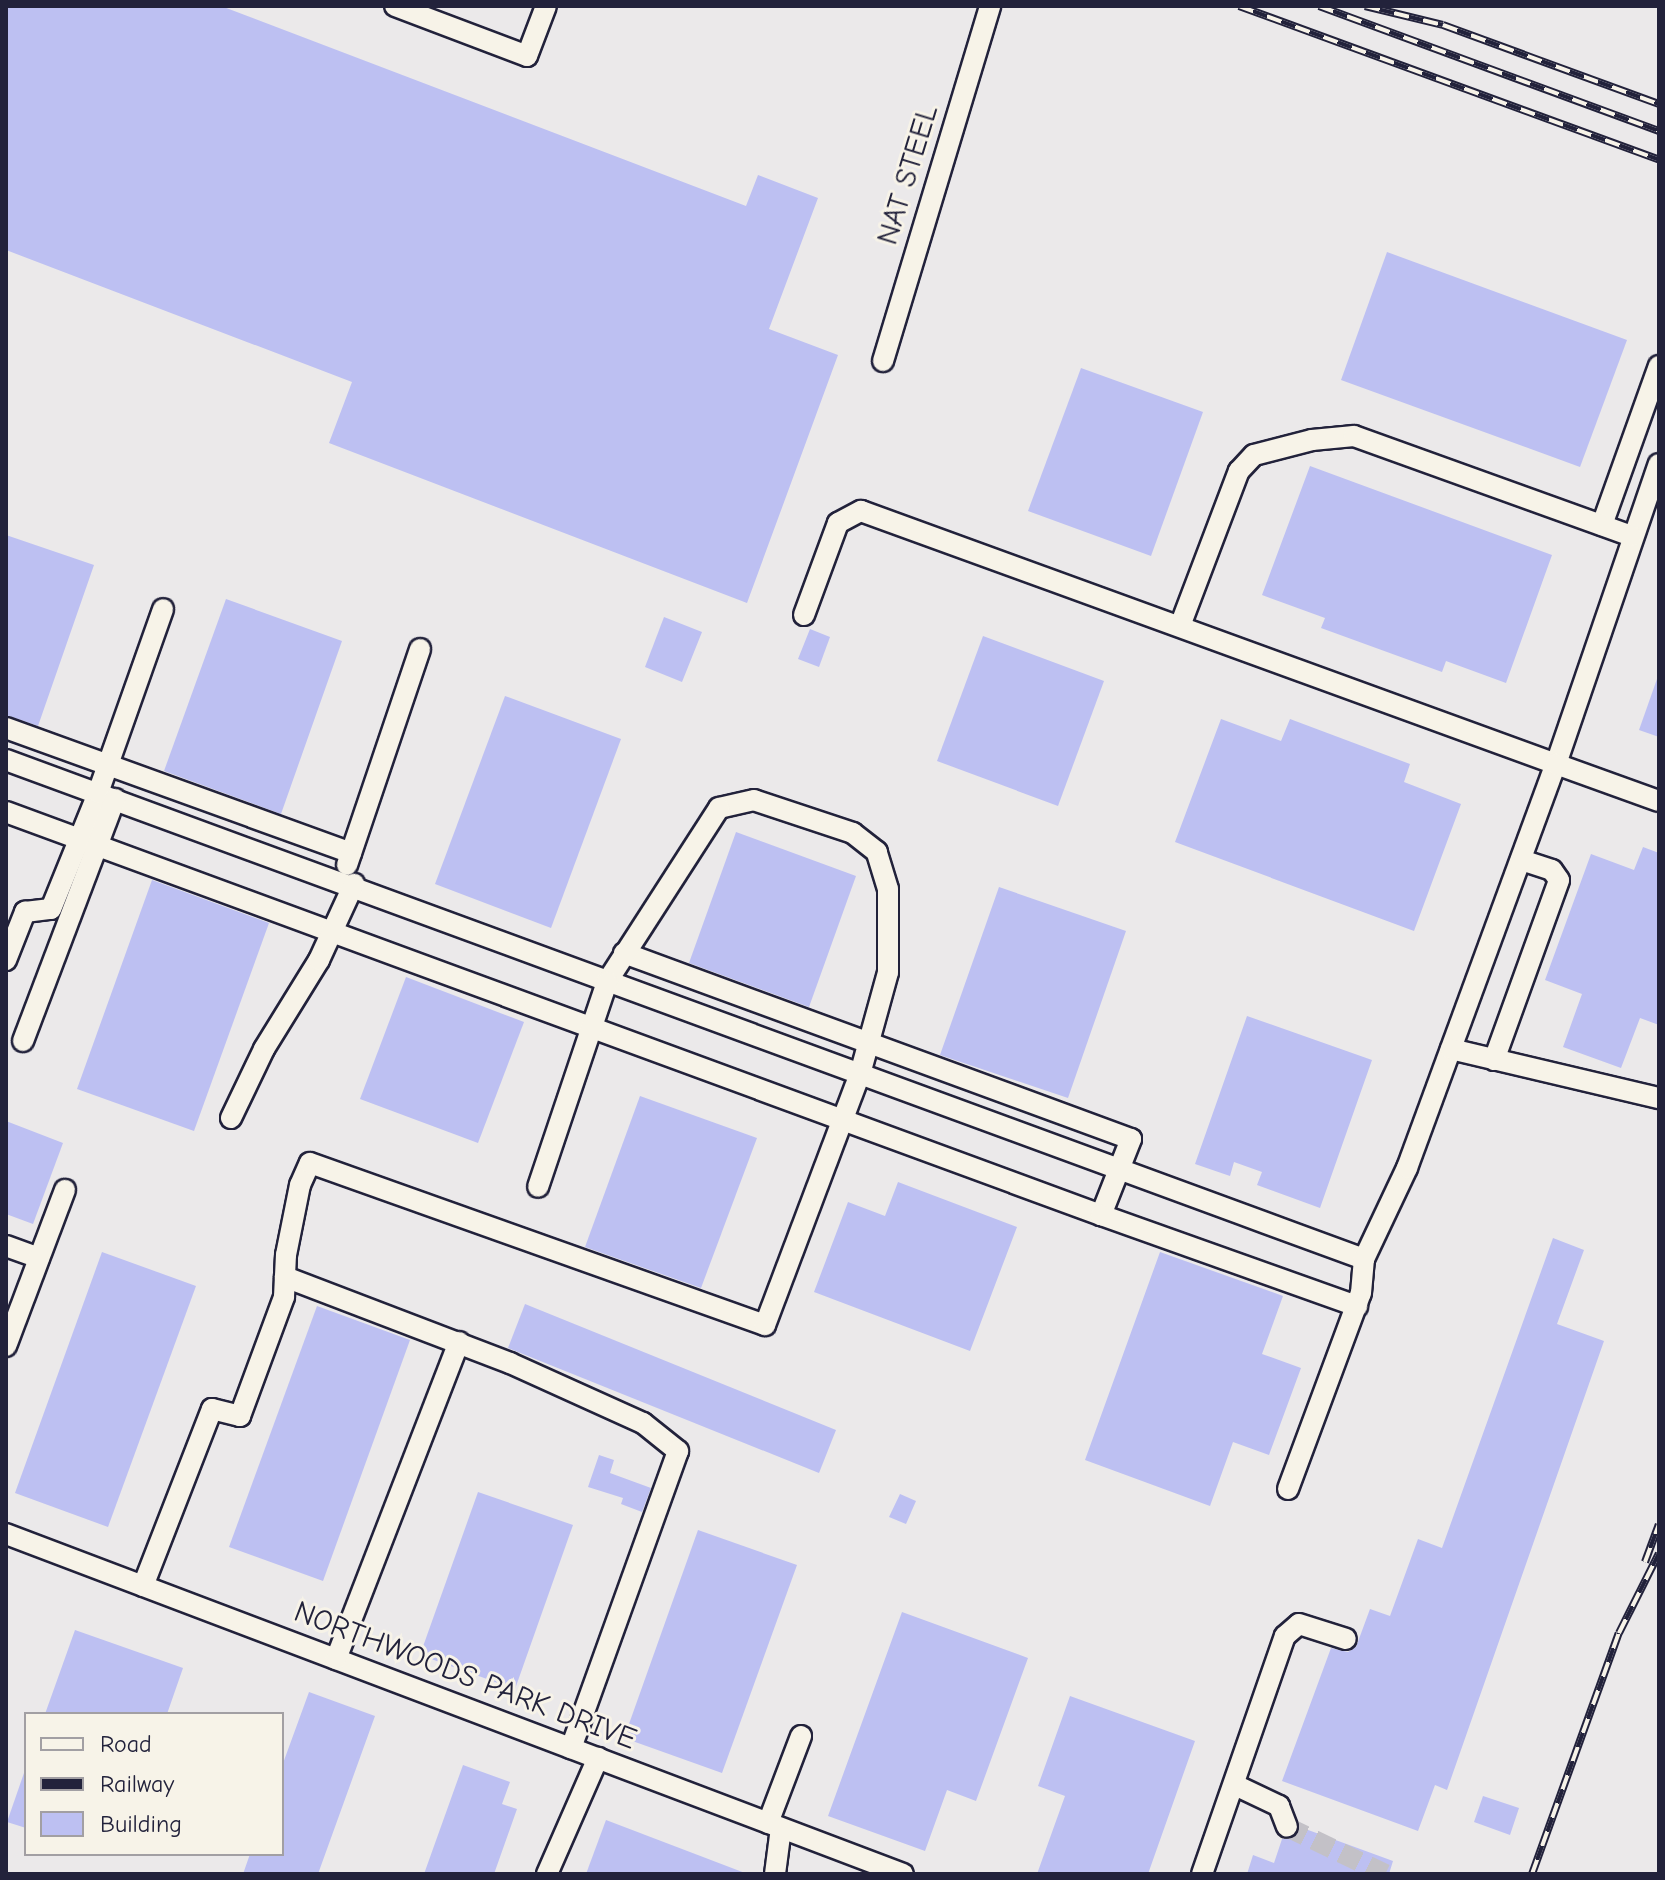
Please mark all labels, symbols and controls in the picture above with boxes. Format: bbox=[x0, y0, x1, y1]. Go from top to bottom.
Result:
street label: NAT STEEL bbox=[870, 101, 946, 249]
street label: NORTHWOODS PARK DRIVE bbox=[289, 1594, 641, 1758]
legend bbox=[24, 1712, 284, 1856]
text: Road bbox=[100, 1730, 152, 1758]
text: Railway bbox=[100, 1770, 174, 1798]
text: Building bbox=[100, 1810, 182, 1838]

